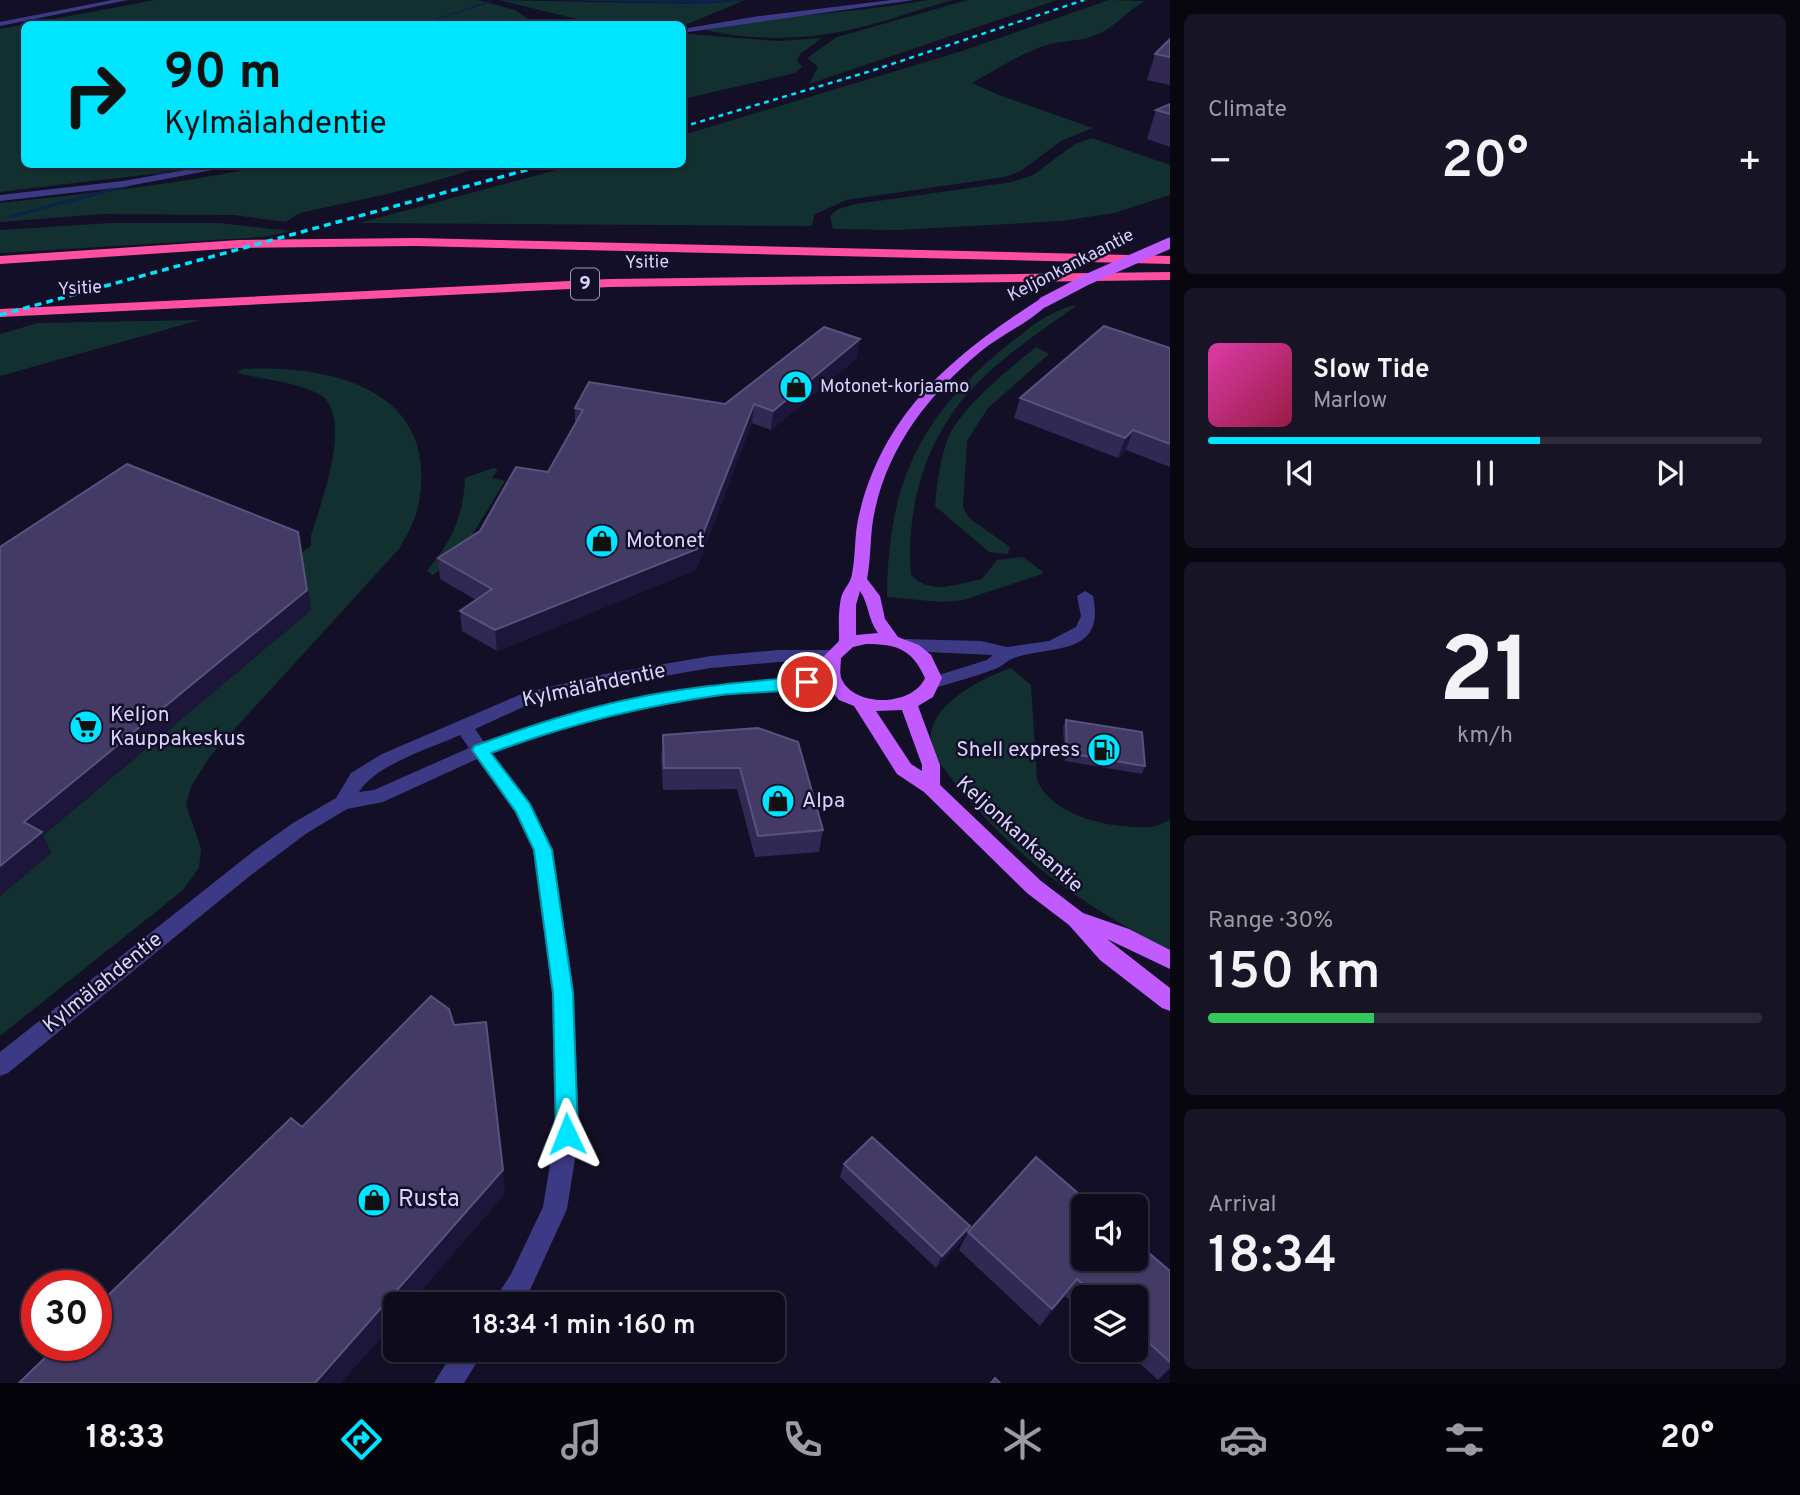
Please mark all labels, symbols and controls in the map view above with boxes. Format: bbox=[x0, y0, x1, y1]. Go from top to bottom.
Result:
text: 90 m bbox=[164, 44, 282, 106]
icon: right bbox=[49, 49, 140, 140]
text: Climate bbox=[1208, 96, 1287, 125]
text: Kylmälahdentie bbox=[164, 105, 387, 145]
text: 20° bbox=[1441, 130, 1529, 196]
text: − bbox=[1208, 139, 1233, 188]
text: + bbox=[1737, 139, 1762, 188]
street label: Keljonkankaantie bbox=[1004, 224, 1138, 308]
street label: Ysitie bbox=[625, 251, 669, 275]
road number: 9 bbox=[571, 268, 599, 300]
street label: Ysitie bbox=[57, 276, 103, 302]
text: Slow Tide bbox=[1313, 354, 1430, 387]
shop icon: Motonet-korjaamo bbox=[777, 368, 815, 406]
place label: Motonet-korjaamo bbox=[820, 376, 969, 399]
text: Marlow bbox=[1313, 387, 1387, 416]
icon: previous bbox=[1281, 454, 1319, 492]
icon: pause bbox=[1466, 454, 1504, 492]
icon: next bbox=[1651, 454, 1689, 492]
shop icon: Motonet bbox=[583, 522, 621, 560]
place label: Motonet bbox=[626, 528, 705, 555]
text: 21 bbox=[1439, 619, 1531, 734]
pin bbox=[777, 652, 837, 712]
street label: Kylmälahdentie bbox=[520, 658, 668, 714]
icon: arrive bbox=[788, 663, 826, 701]
place label: Keljon Kauppakeskus bbox=[110, 702, 246, 753]
supermarket icon: Keljon Kauppakeskus bbox=[67, 708, 105, 746]
text: km/h bbox=[1457, 722, 1513, 751]
fuel station icon: Shell express bbox=[1085, 731, 1123, 769]
place label: Shell express bbox=[956, 737, 1080, 764]
street label: Keljonkankaantie bbox=[950, 771, 1088, 899]
shop icon: Alpa bbox=[759, 782, 797, 820]
place label: Alpa bbox=[802, 788, 845, 815]
text: Range · 30% bbox=[1208, 907, 1333, 936]
street label: Kylmälahdentie bbox=[38, 927, 168, 1039]
text: 150 km bbox=[1208, 941, 1381, 1007]
position arrow bbox=[530, 1097, 604, 1171]
shop icon: Rusta bbox=[355, 1181, 393, 1219]
place label: Rusta bbox=[398, 1185, 460, 1215]
text: Arrival bbox=[1208, 1191, 1277, 1220]
map controls bbox=[1071, 1194, 1148, 1362]
button: sound bbox=[1071, 1194, 1148, 1271]
text: 18:34 bbox=[1208, 1225, 1337, 1291]
speed limit sign: 30 bbox=[21, 1270, 112, 1361]
button: layers bbox=[1071, 1285, 1148, 1362]
text: 18:34 · 1 min · 160 m bbox=[472, 1310, 696, 1343]
icon: directions bbox=[337, 1415, 386, 1464]
icon: music bbox=[557, 1415, 606, 1464]
icon: phone bbox=[778, 1415, 827, 1464]
icon: climate bbox=[998, 1415, 1047, 1464]
icon: car bbox=[1219, 1415, 1268, 1464]
icon: filters bbox=[1440, 1415, 1489, 1464]
text: 18:33 bbox=[86, 1419, 165, 1459]
text: 20° bbox=[1660, 1419, 1714, 1459]

